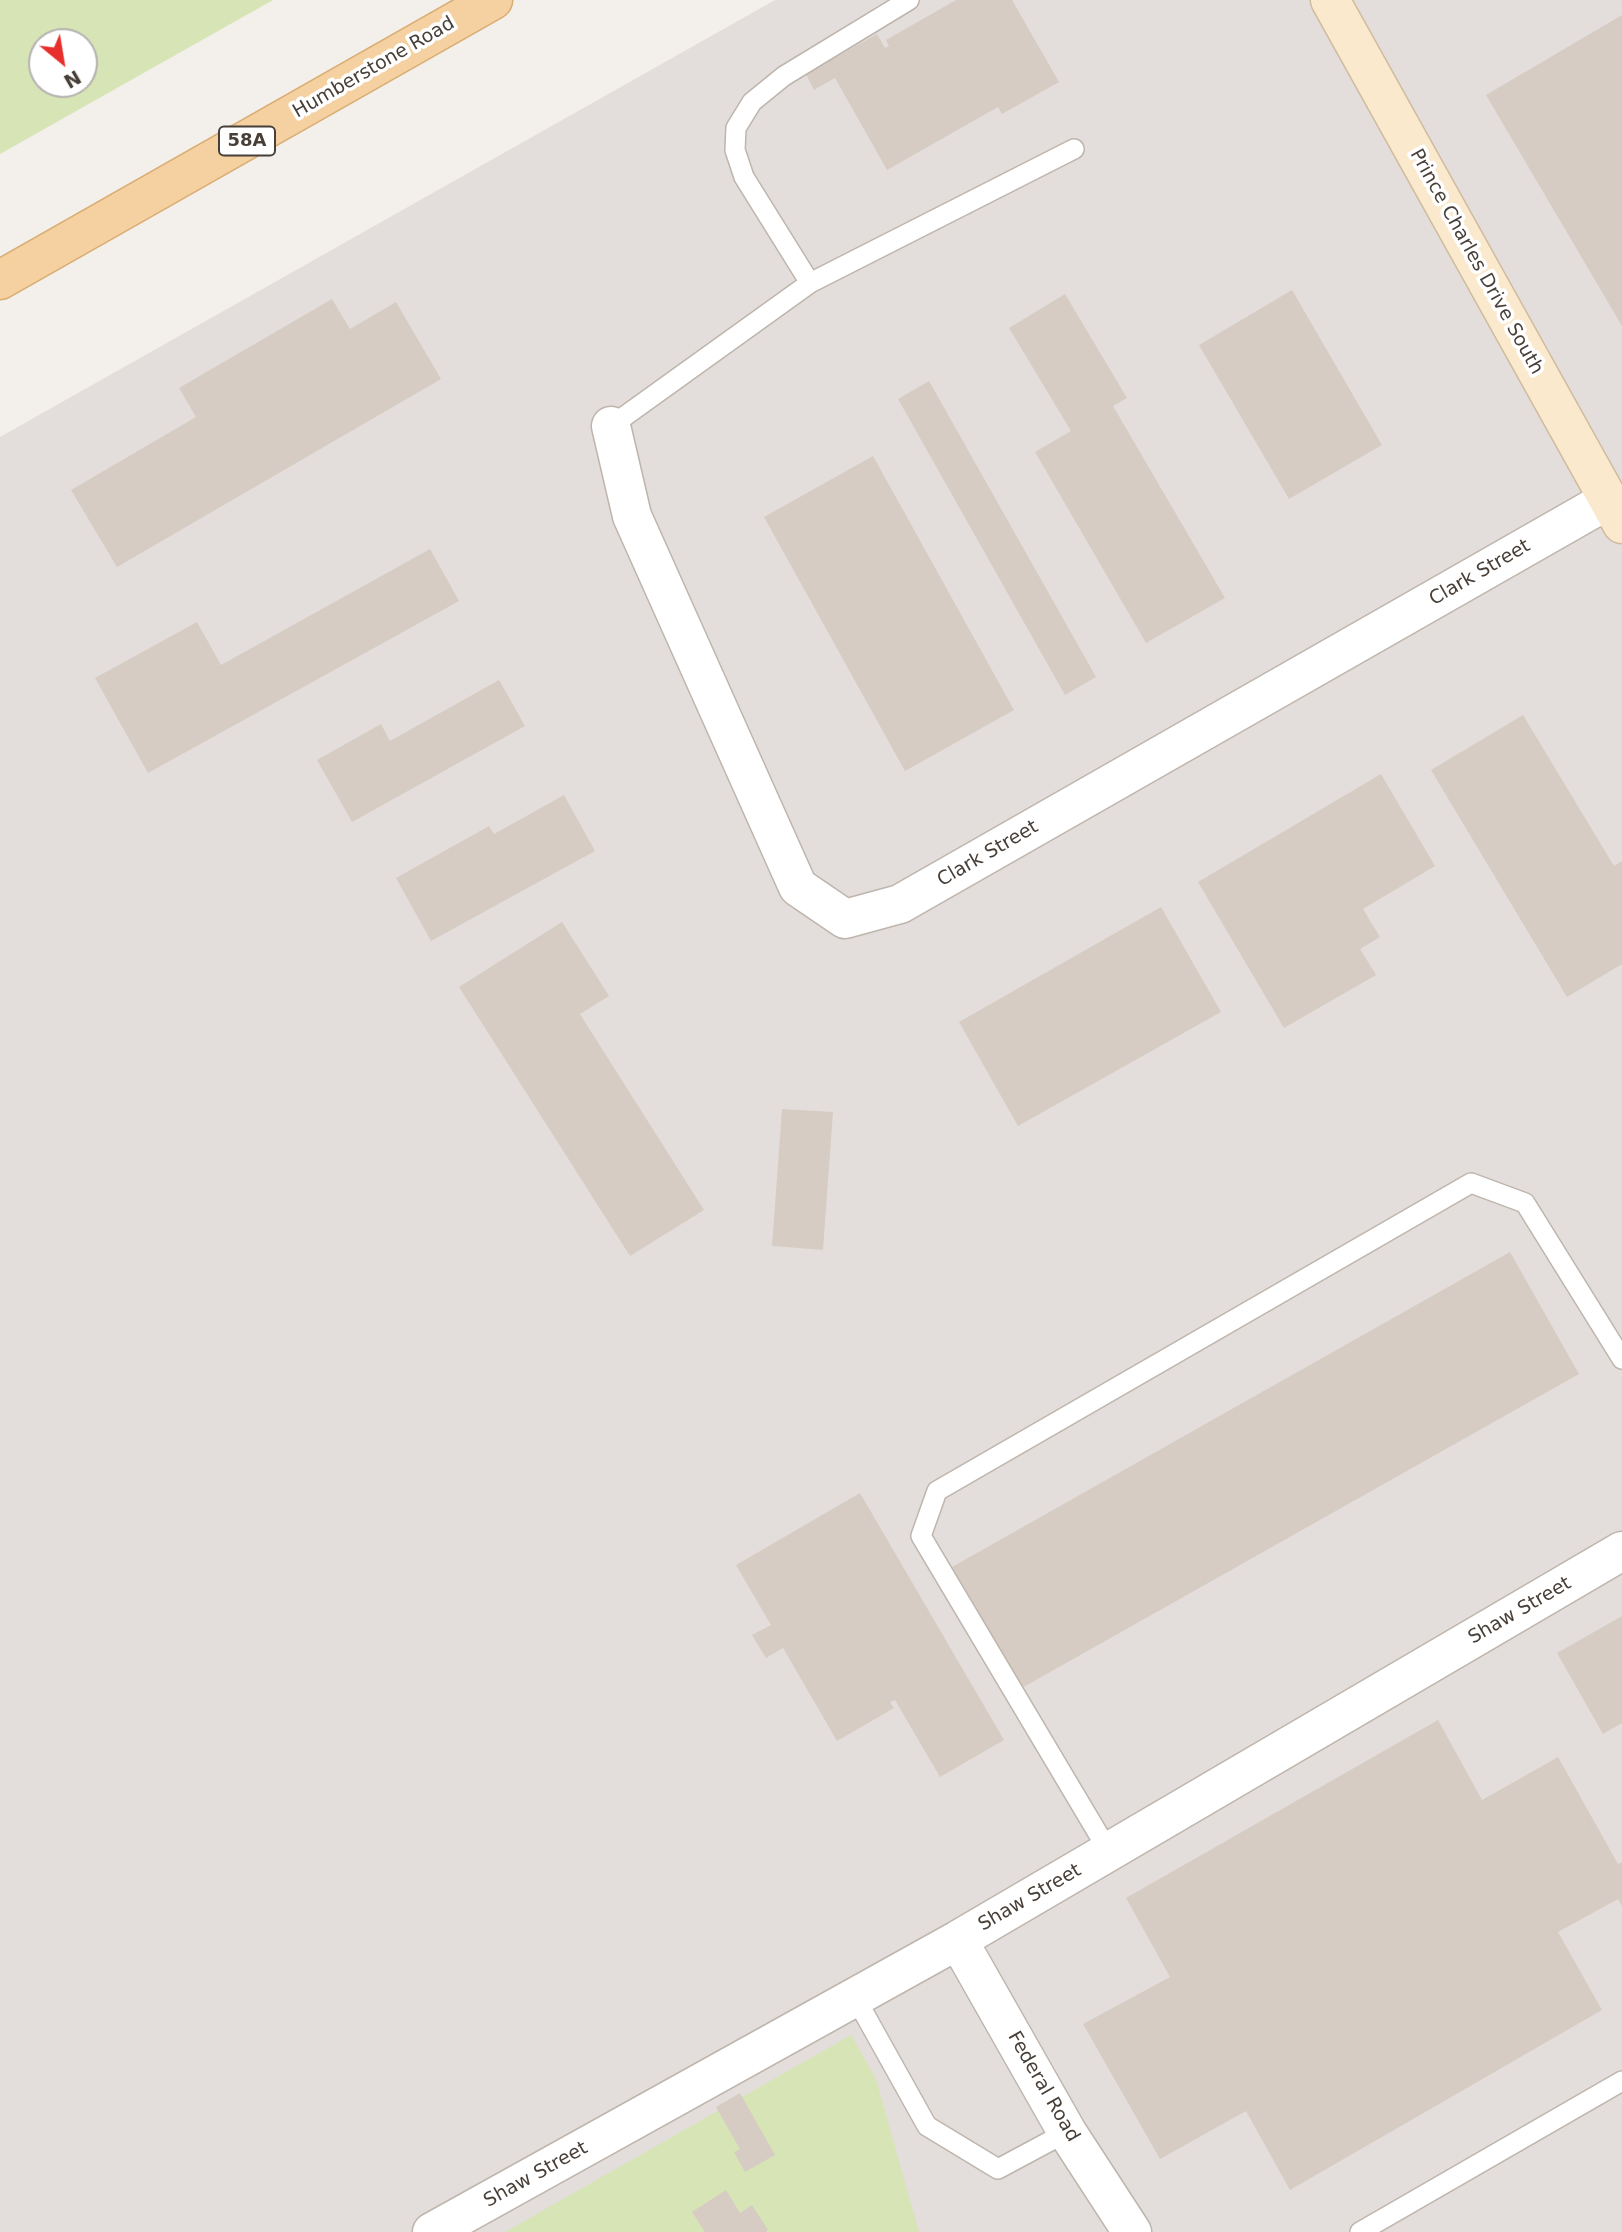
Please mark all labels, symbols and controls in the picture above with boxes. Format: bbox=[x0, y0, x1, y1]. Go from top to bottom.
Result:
street label: Humberstone Road bbox=[289, 12, 459, 124]
north arrow bbox=[28, 28, 98, 98]
text: N bbox=[60, 66, 85, 93]
road number: 58A bbox=[219, 126, 275, 156]
street label: Prince Charles Drive South bbox=[1404, 145, 1548, 379]
street label: Clark Street bbox=[1425, 535, 1535, 611]
street label: Clark Street bbox=[933, 816, 1043, 892]
street label: Shaw Street bbox=[1464, 1572, 1576, 1650]
street label: Shaw Street bbox=[974, 1859, 1086, 1937]
street label: Federal Road bbox=[1002, 2028, 1084, 2146]
street label: Shaw Street bbox=[480, 2137, 592, 2213]

